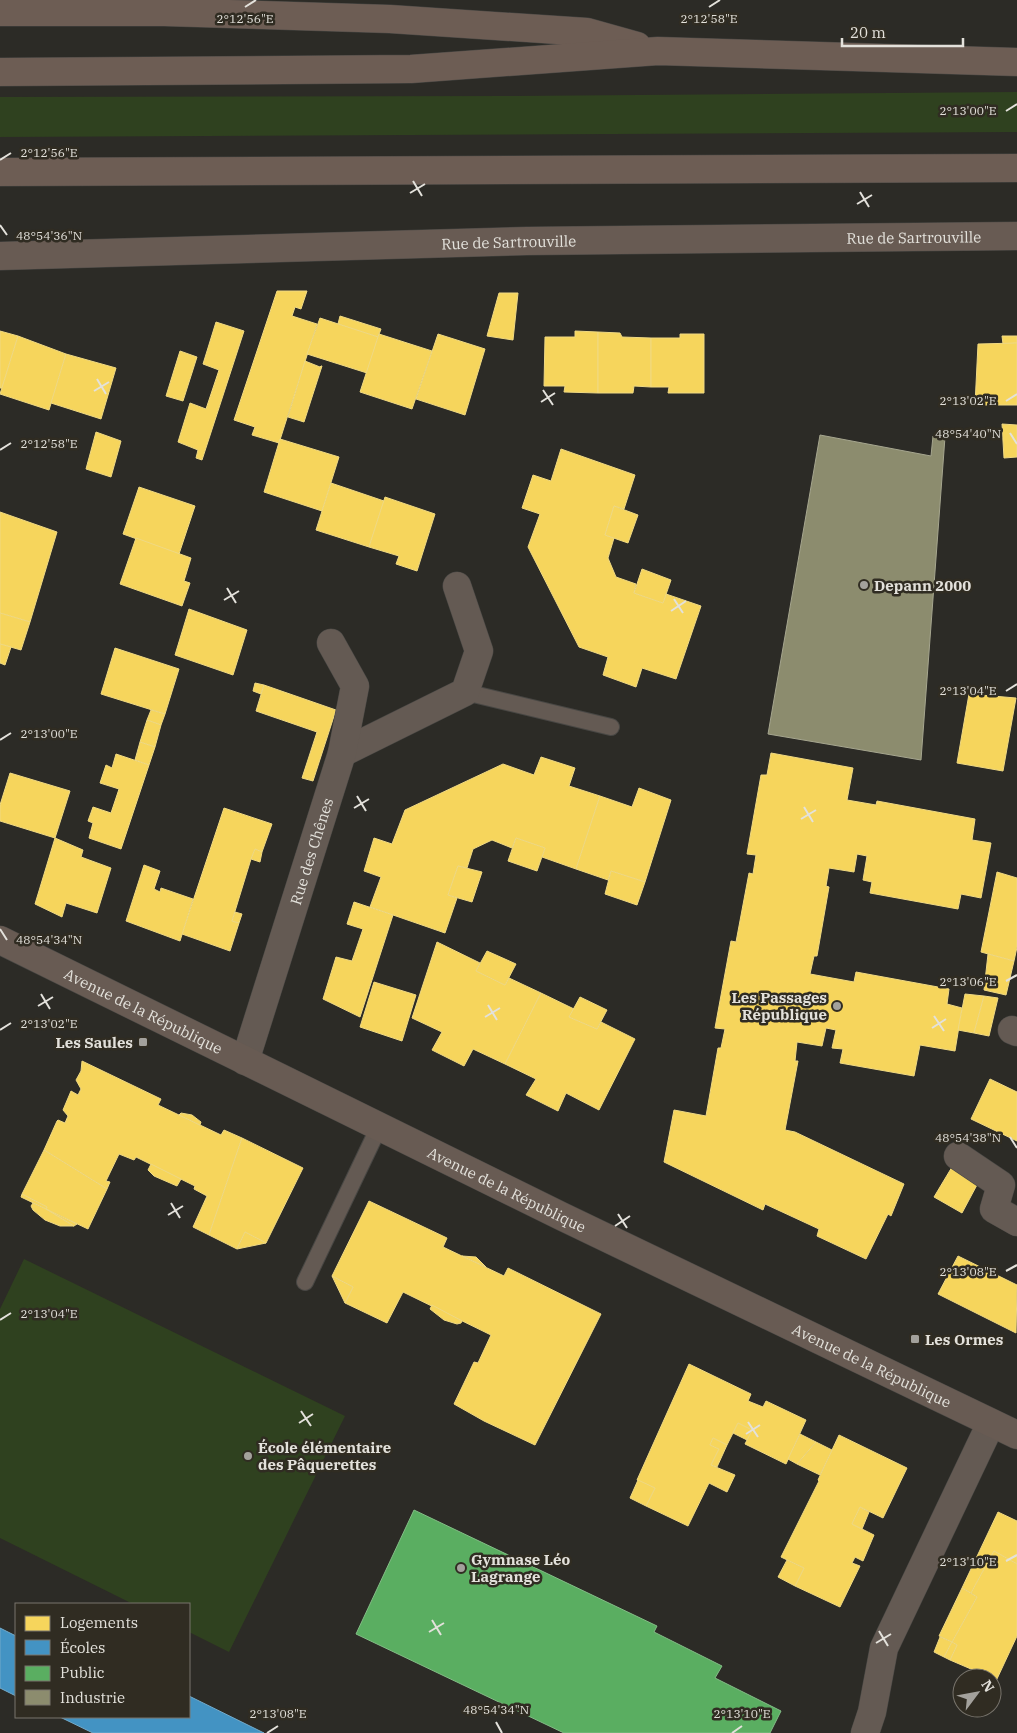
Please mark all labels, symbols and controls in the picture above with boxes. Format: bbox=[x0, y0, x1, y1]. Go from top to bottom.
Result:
text: 2°12'56"E bbox=[216, 11, 274, 26]
text: 2°12'58"E bbox=[680, 11, 738, 26]
scale bar bbox=[842, 15, 963, 47]
text: 20 m bbox=[850, 23, 886, 42]
text: 2°13'00"E bbox=[939, 103, 997, 118]
text: 2°12'56"E bbox=[20, 145, 78, 160]
street label: Rue de Sartrouville bbox=[846, 227, 981, 247]
text: 48°54'36"N bbox=[16, 228, 82, 243]
street label: Rue de Sartrouville bbox=[441, 231, 576, 253]
text: 2°13'02"E bbox=[939, 393, 997, 408]
text: 48°54'40"N bbox=[935, 426, 1001, 441]
text: 2°12'58"E bbox=[20, 436, 78, 451]
place label: Depann 2000 bbox=[874, 576, 971, 595]
marker: Depann 2000 bbox=[858, 579, 870, 591]
text: 2°13'04"E bbox=[939, 683, 997, 698]
text: 2°13'00"E bbox=[20, 726, 78, 741]
street label: Rue des Chênes bbox=[285, 795, 337, 907]
text: 48°54'34"N bbox=[16, 932, 82, 947]
street label: Avenue de la République bbox=[61, 964, 226, 1058]
text: 2°13'06"E bbox=[939, 974, 997, 989]
place label: Les Passages République bbox=[731, 988, 827, 1024]
marker: Les Passages République bbox=[831, 1000, 843, 1012]
text: 2°13'02"E bbox=[20, 1016, 78, 1031]
place label: Les Saules bbox=[55, 1033, 133, 1052]
marker: Les Saules bbox=[137, 1036, 149, 1048]
text: 48°54'38"N bbox=[935, 1130, 1001, 1145]
street label: Avenue de la République bbox=[425, 1142, 589, 1236]
text: 2°13'08"E bbox=[939, 1264, 997, 1279]
text: 2°13'04"E bbox=[20, 1306, 78, 1321]
street label: Avenue de la République bbox=[789, 1319, 954, 1412]
place label: Les Ormes bbox=[925, 1330, 1003, 1349]
marker: Les Ormes bbox=[909, 1333, 921, 1345]
place label: École élémentaire des Pâquerettes bbox=[258, 1438, 391, 1474]
marker: École élémentaire des Pâquerettes bbox=[242, 1450, 254, 1462]
place label: Gymnase Léo Lagrange bbox=[471, 1550, 571, 1586]
text: 2°13'10"E bbox=[939, 1554, 997, 1569]
marker: Gymnase Léo Lagrange bbox=[455, 1562, 467, 1574]
legend bbox=[15, 1603, 190, 1718]
text: Logements bbox=[60, 1613, 138, 1632]
text: Écoles bbox=[60, 1638, 105, 1657]
text: Public bbox=[60, 1663, 105, 1682]
north arrow bbox=[952, 1668, 1002, 1718]
text: N bbox=[977, 1677, 999, 1696]
text: Industrie bbox=[60, 1688, 125, 1707]
text: 48°54'34"N bbox=[463, 1702, 529, 1717]
text: 2°13'08"E bbox=[249, 1706, 307, 1721]
text: 2°13'10"E bbox=[713, 1706, 771, 1721]

